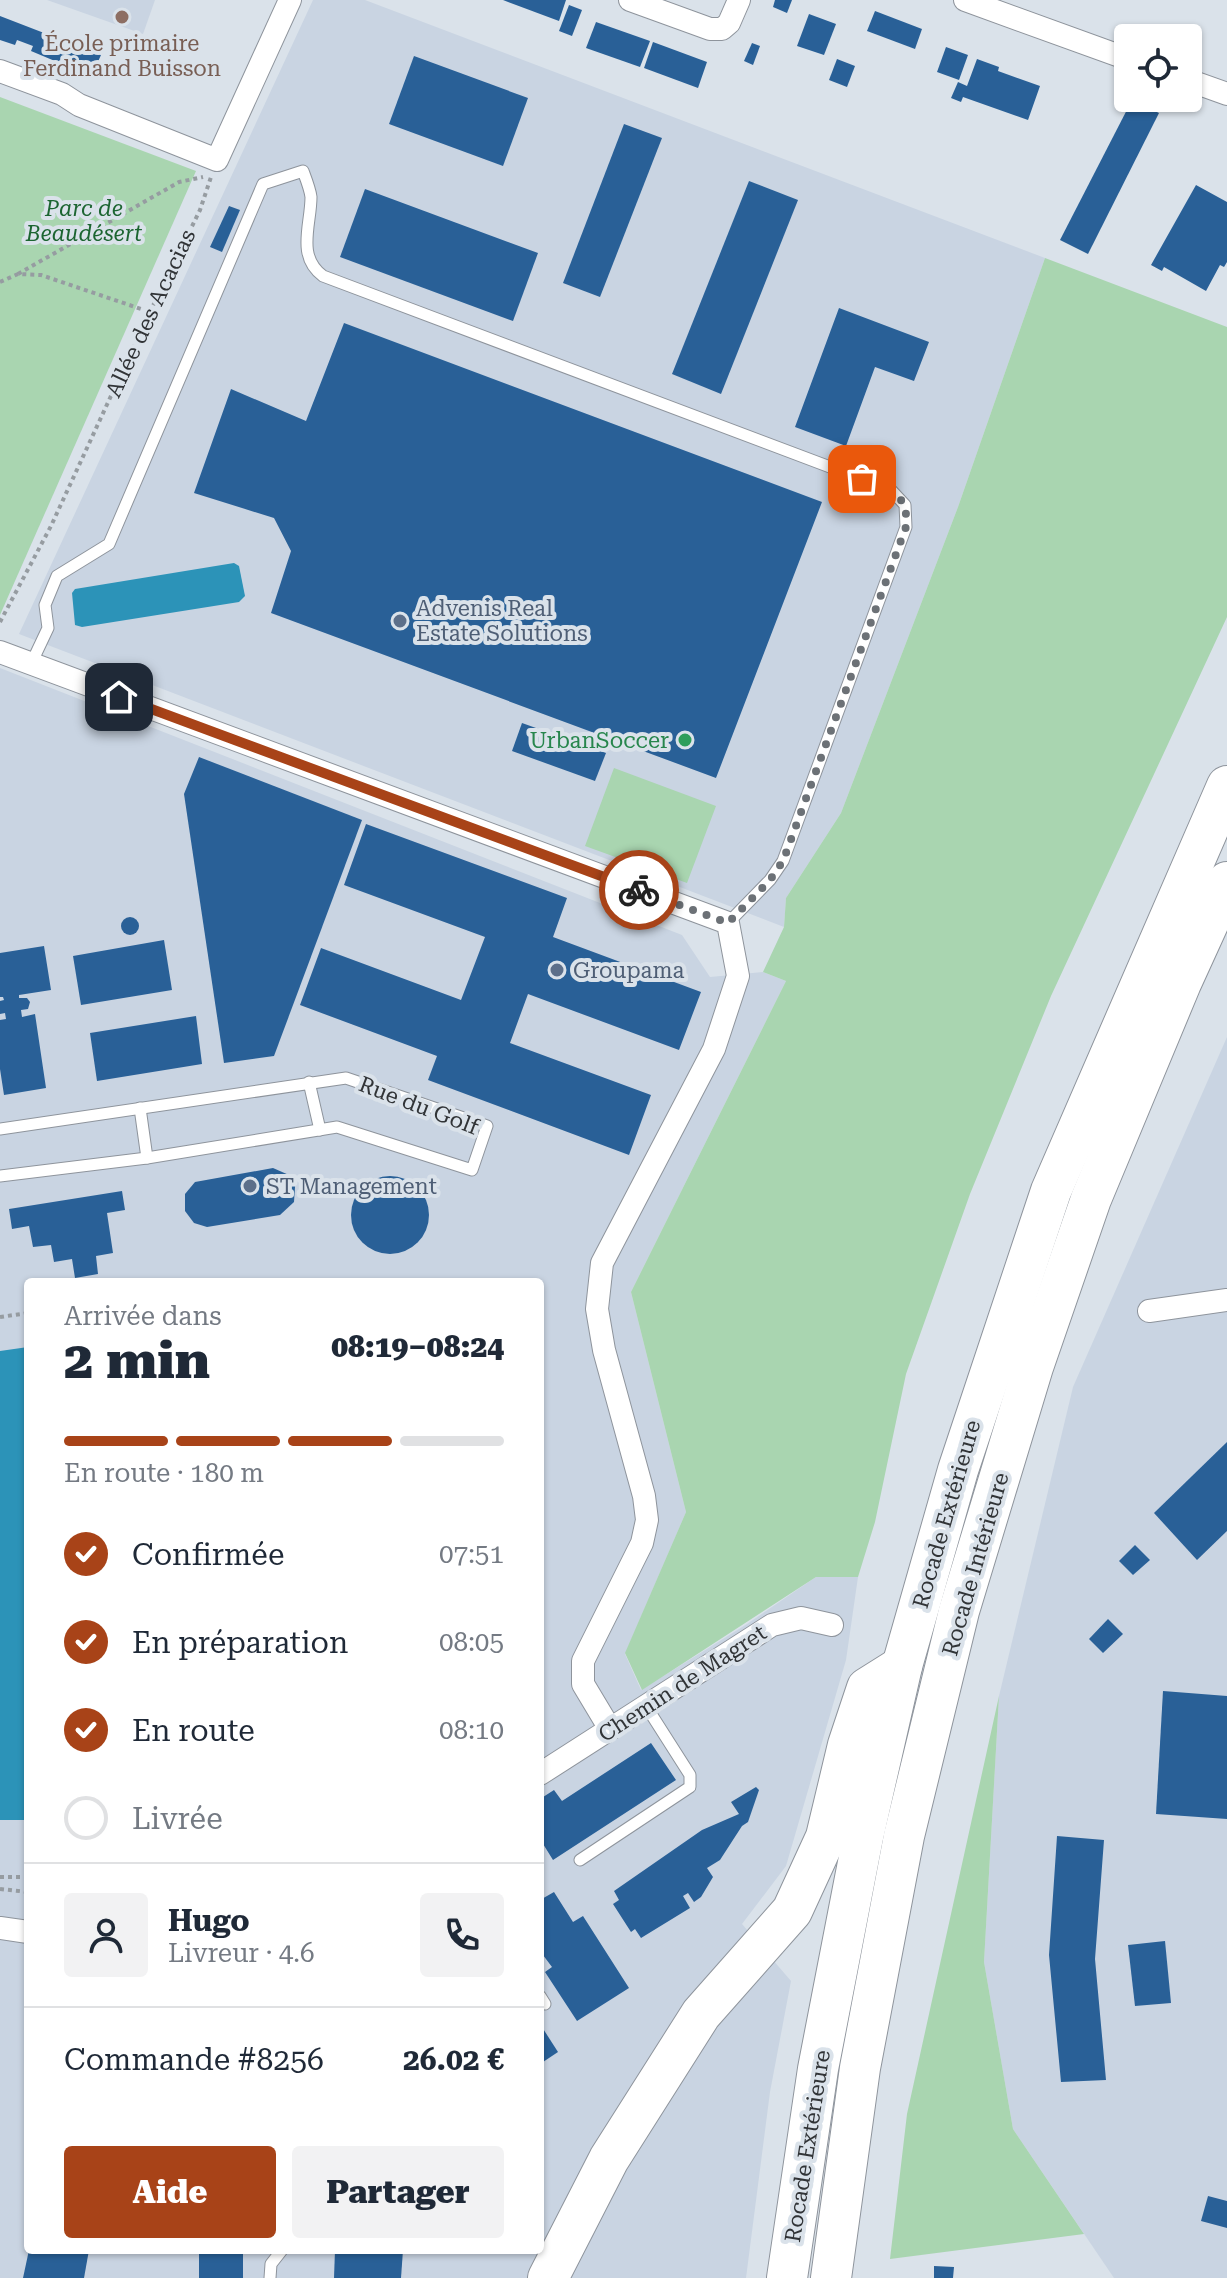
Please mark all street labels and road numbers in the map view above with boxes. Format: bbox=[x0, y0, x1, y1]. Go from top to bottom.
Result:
street label: Allée des Acacias bbox=[101, 225, 200, 401]
street label: Rue du Golf bbox=[356, 1071, 484, 1140]
street label: Rocade Extérieure bbox=[908, 1417, 985, 1611]
street label: Rocade Intérieure bbox=[937, 1470, 1014, 1659]
street label: Chemin de Magret bbox=[594, 1620, 771, 1747]
street label: Rocade Extérieure bbox=[780, 2048, 835, 2244]

